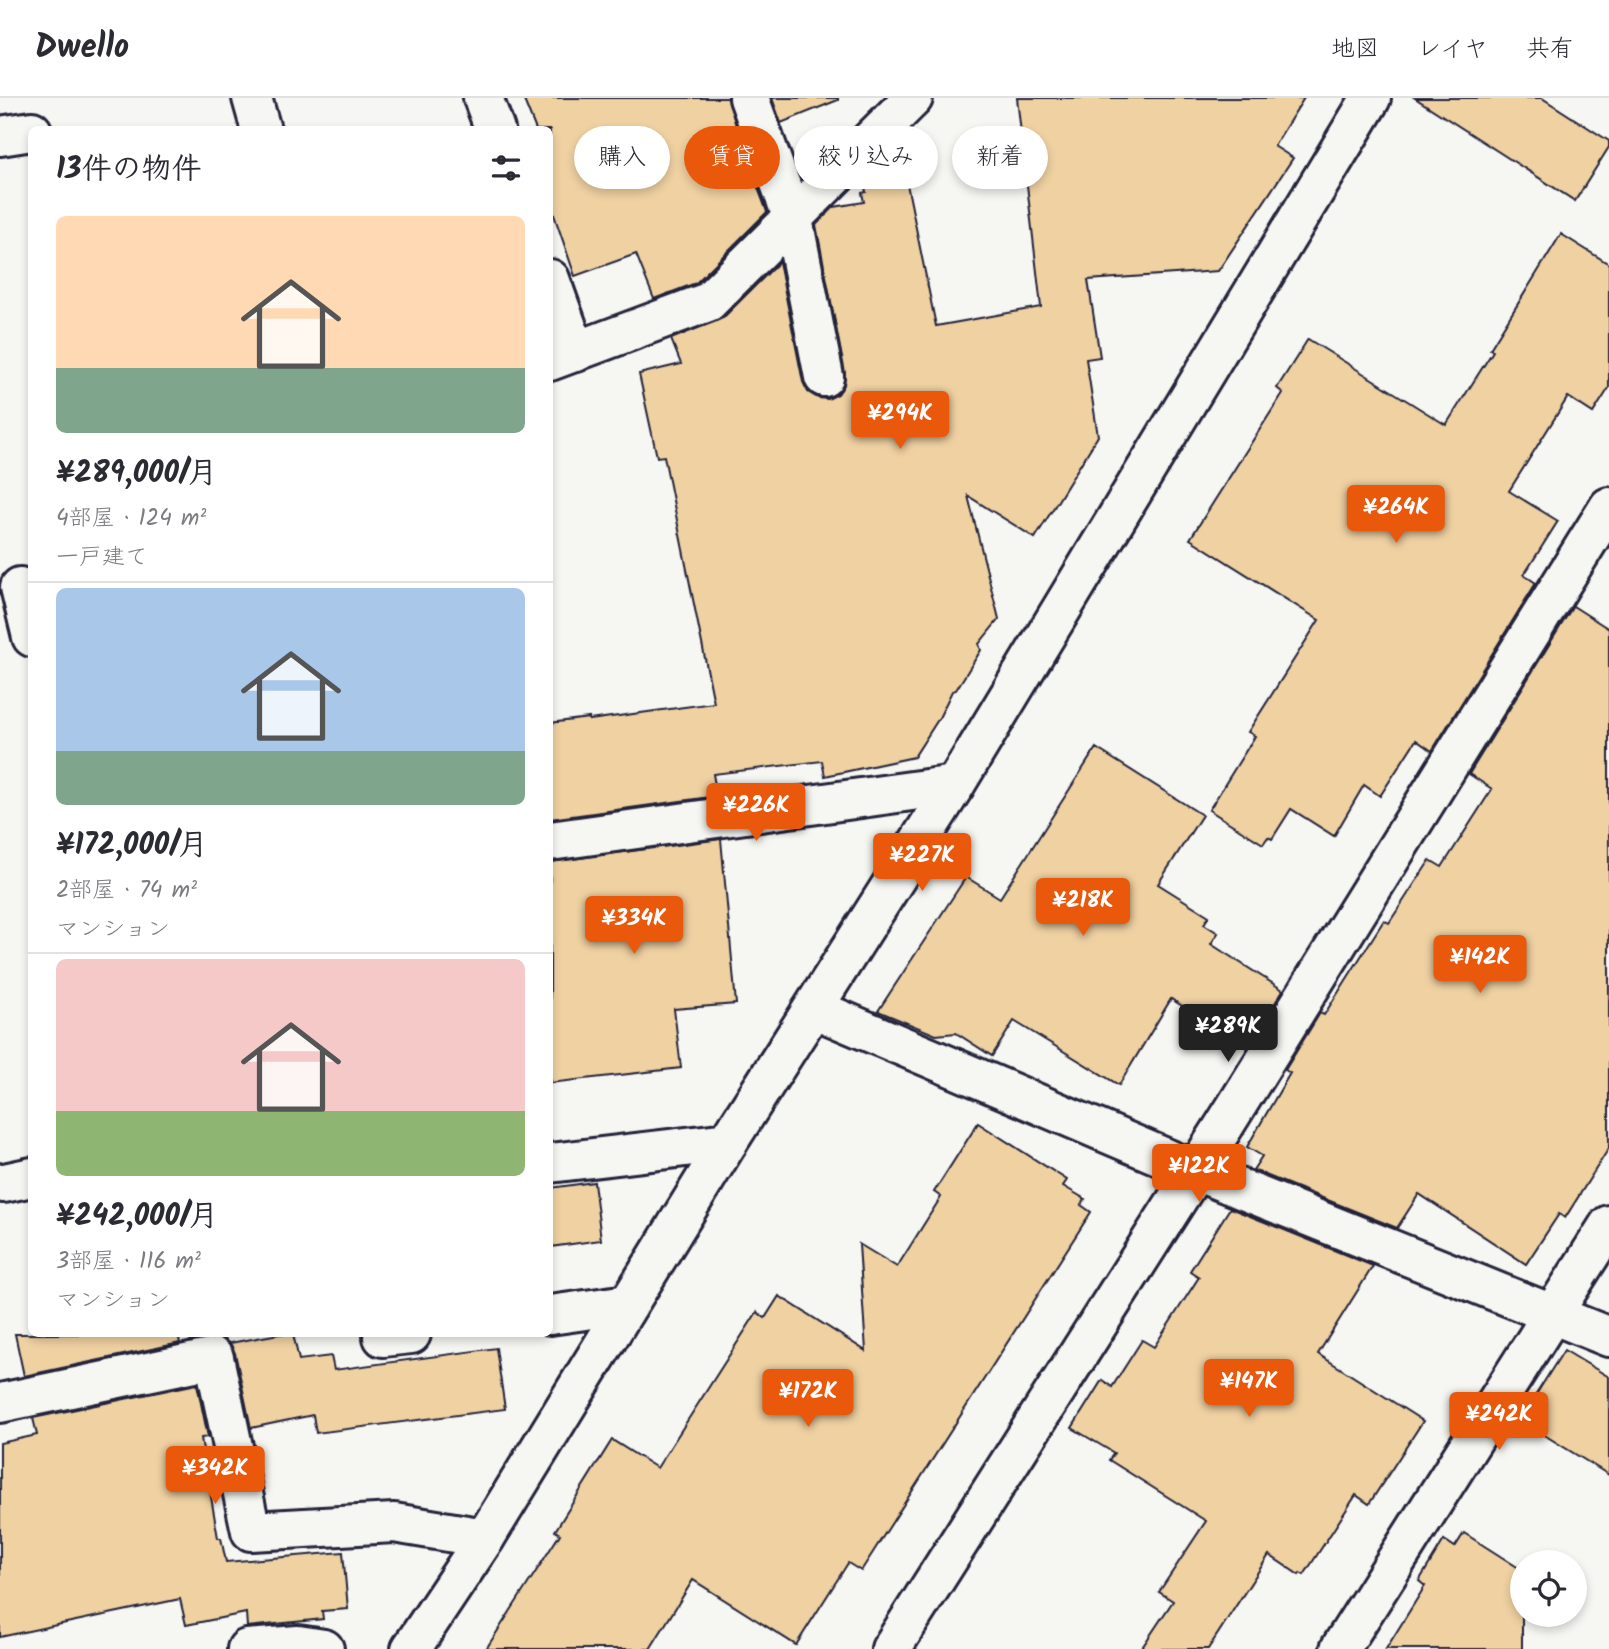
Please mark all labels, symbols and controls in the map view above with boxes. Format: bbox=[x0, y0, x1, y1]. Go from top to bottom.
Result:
text: Dwello bbox=[35, 22, 129, 75]
text: 地図 bbox=[1331, 30, 1379, 69]
text: レイヤ bbox=[1417, 30, 1488, 69]
text: 共有 bbox=[1526, 30, 1574, 69]
chip: 購入 bbox=[574, 126, 670, 189]
chip: 賃貸 bbox=[684, 126, 780, 189]
chip: 絞り込み bbox=[794, 126, 938, 189]
chip: 新着 bbox=[952, 126, 1048, 189]
text: 13件の物件 bbox=[56, 146, 201, 194]
icon: filters bbox=[487, 149, 525, 187]
icon: home bbox=[228, 261, 354, 387]
pin: ¥294K bbox=[851, 392, 949, 451]
text: ¥294K bbox=[867, 396, 933, 432]
text: ¥289,000/月 bbox=[56, 450, 217, 498]
pin: ¥264K bbox=[1347, 486, 1445, 545]
text: ¥264K bbox=[1363, 490, 1429, 526]
text: 4部屋 · 124 m² bbox=[56, 501, 206, 537]
text: 一戸建て bbox=[56, 540, 148, 576]
icon: home bbox=[228, 633, 354, 759]
pin: ¥226K bbox=[707, 784, 805, 843]
text: ¥226K bbox=[722, 788, 790, 824]
text: ¥172,000/月 bbox=[56, 822, 208, 870]
pin: ¥227K bbox=[873, 834, 971, 893]
text: ¥227K bbox=[889, 838, 955, 874]
text: 2部屋 · 74 m² bbox=[56, 873, 197, 909]
pin: ¥218K bbox=[1034, 878, 1132, 938]
text: ¥218K bbox=[1052, 883, 1114, 919]
pin: ¥334K bbox=[585, 896, 683, 956]
text: ¥334K bbox=[601, 901, 667, 937]
text: マンション bbox=[56, 912, 170, 948]
pin: ¥142K bbox=[1431, 936, 1529, 995]
text: ¥142K bbox=[1450, 940, 1510, 976]
icon: home bbox=[228, 1004, 354, 1130]
pin: ¥289K bbox=[1179, 1004, 1277, 1064]
text: ¥289K bbox=[1195, 1009, 1261, 1045]
pin: ¥122K bbox=[1150, 1144, 1248, 1204]
text: ¥122K bbox=[1168, 1149, 1230, 1185]
text: ¥242,000/月 bbox=[56, 1193, 218, 1241]
text: 3部屋 · 116 m² bbox=[56, 1244, 201, 1280]
text: マンション bbox=[56, 1283, 170, 1319]
pin: ¥147K bbox=[1200, 1360, 1298, 1419]
text: ¥147K bbox=[1220, 1364, 1278, 1400]
pin: ¥172K bbox=[759, 1370, 857, 1429]
text: ¥172K bbox=[778, 1374, 838, 1410]
pin: ¥242K bbox=[1450, 1392, 1548, 1452]
text: ¥242K bbox=[1465, 1397, 1533, 1433]
pin: ¥342K bbox=[166, 1446, 264, 1506]
text: ¥342K bbox=[182, 1451, 248, 1487]
map controls bbox=[1510, 1550, 1587, 1627]
button: locate bbox=[1510, 1550, 1587, 1627]

